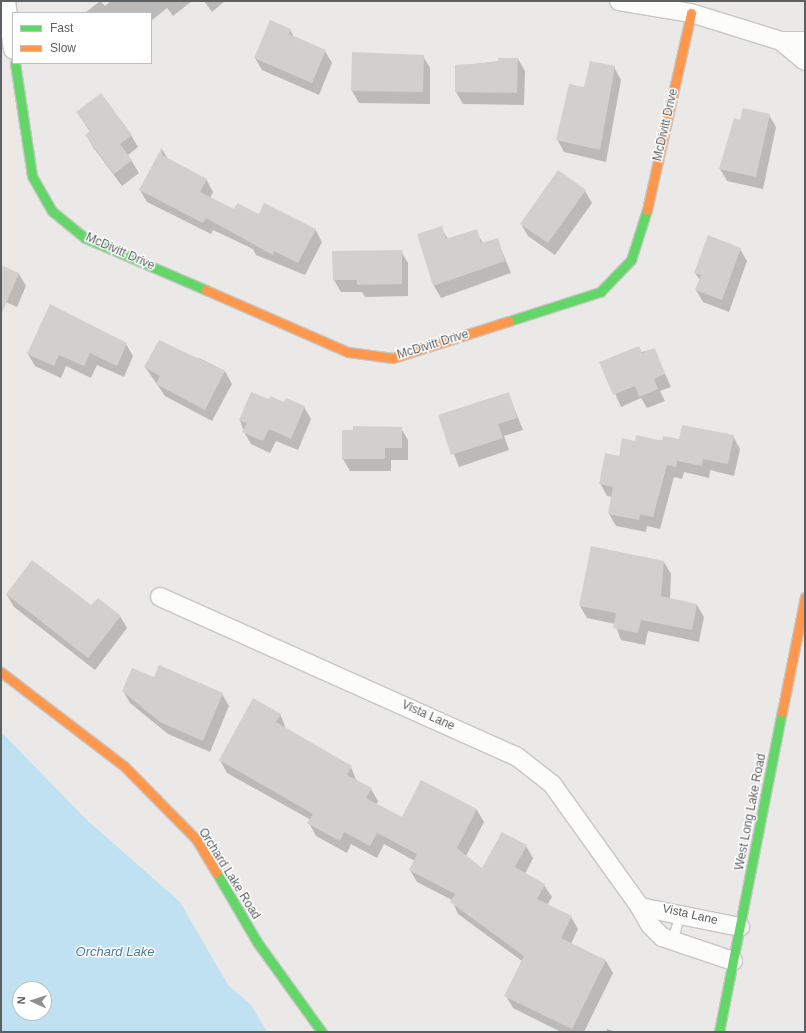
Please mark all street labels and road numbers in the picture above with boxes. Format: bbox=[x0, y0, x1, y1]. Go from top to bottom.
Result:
street label: McDivitt Drive bbox=[651, 87, 681, 163]
street label: McDivitt Drive bbox=[83, 230, 157, 274]
street label: McDivitt Drive bbox=[396, 327, 470, 363]
street label: Vista Lane bbox=[399, 698, 457, 734]
street label: West Long Lake Road bbox=[733, 752, 769, 872]
street label: Orchard Lake Road bbox=[195, 826, 263, 922]
street label: Vista Lane bbox=[661, 902, 719, 928]

